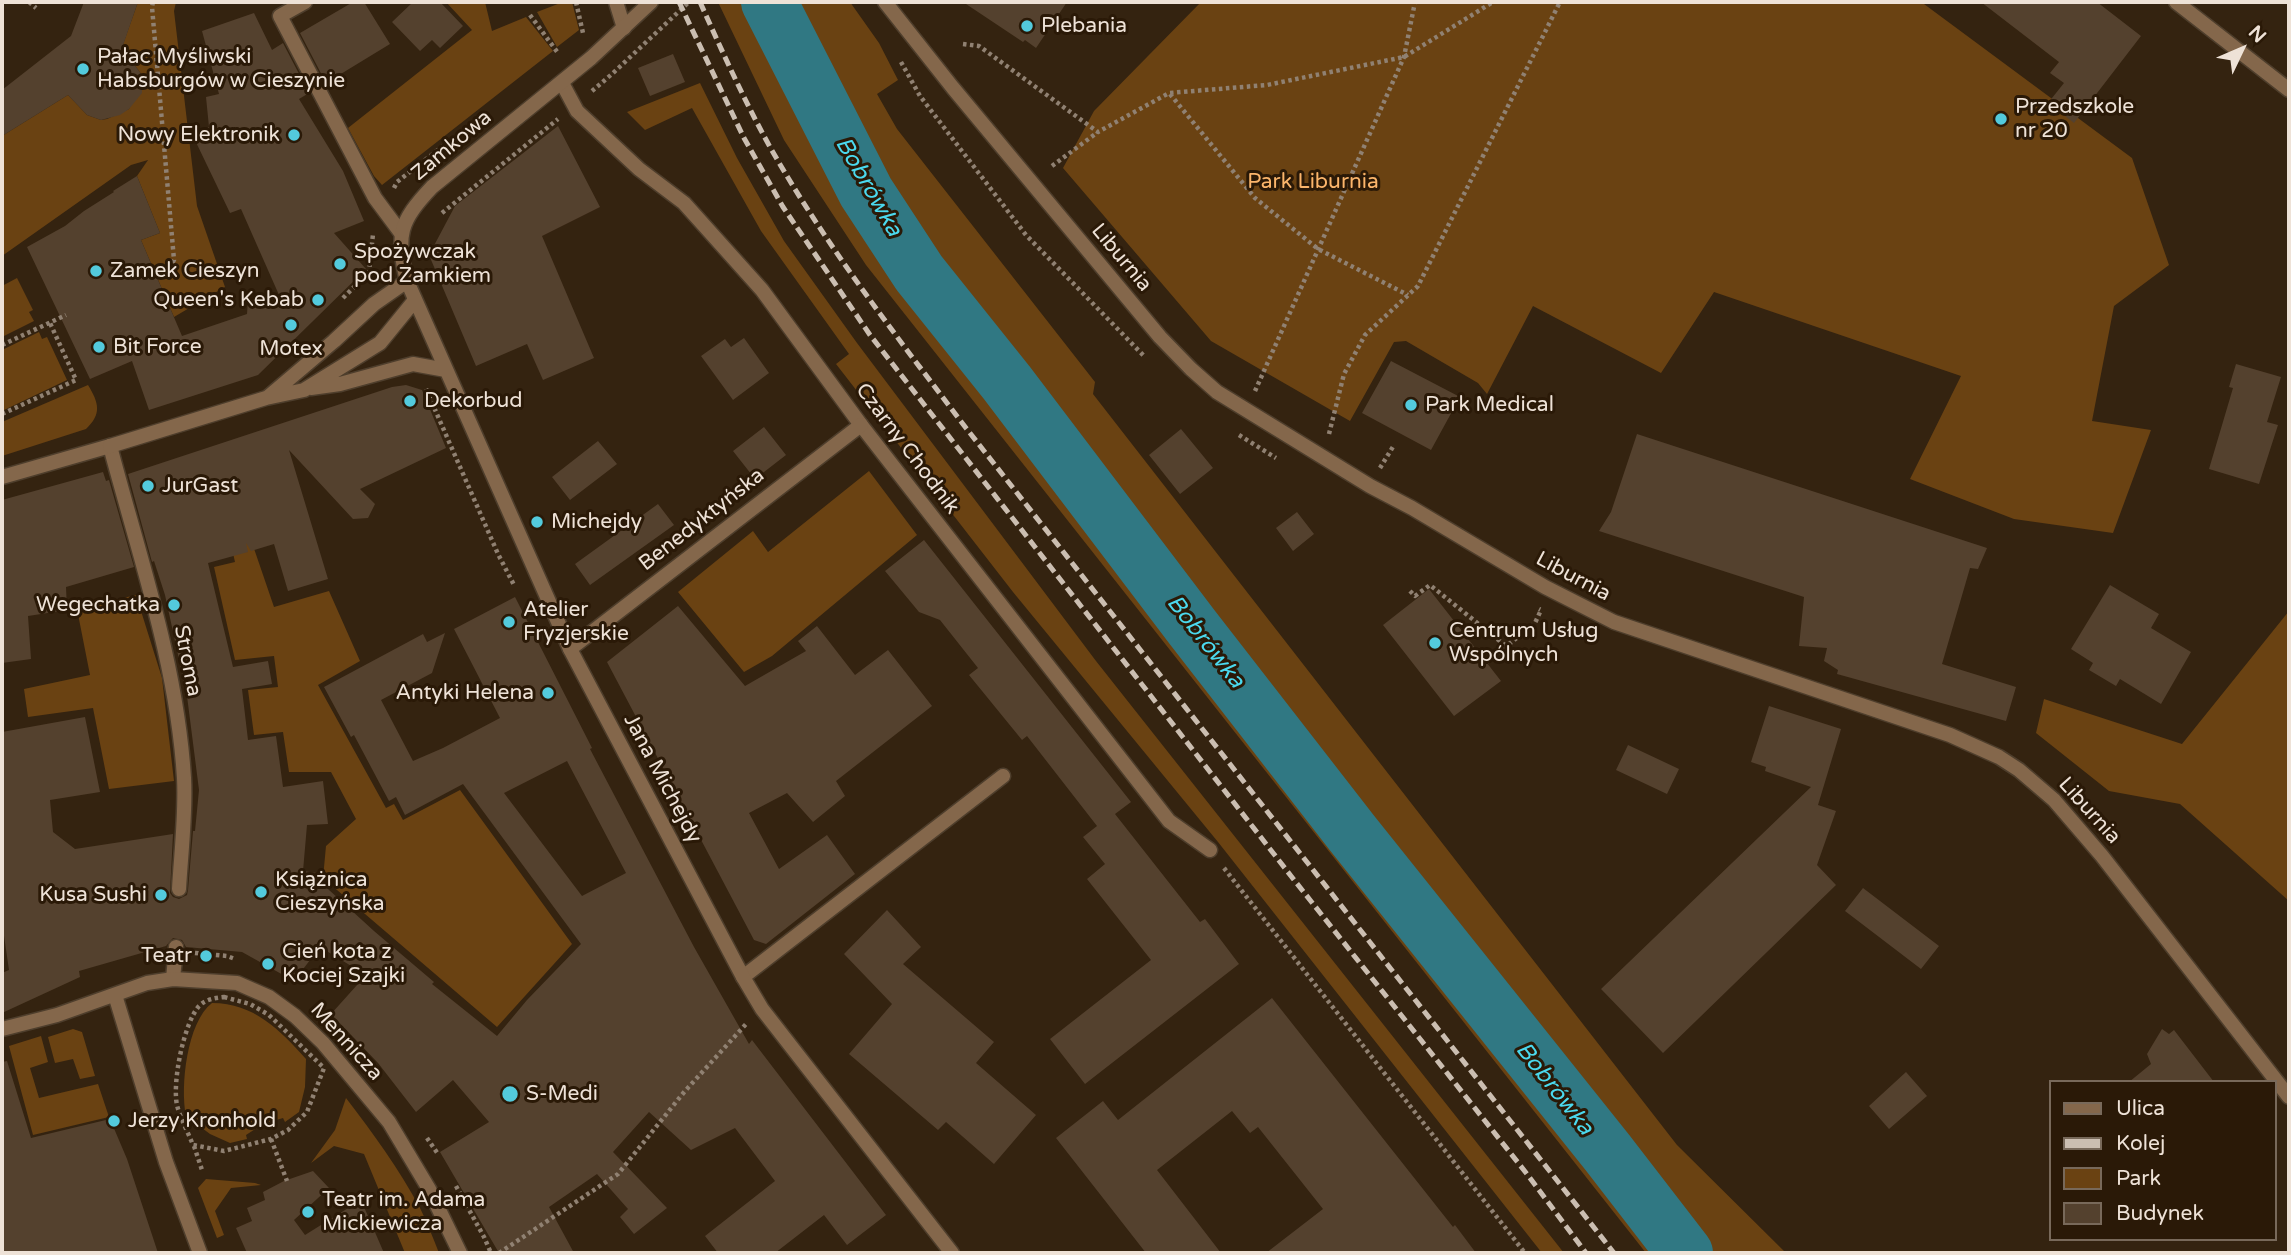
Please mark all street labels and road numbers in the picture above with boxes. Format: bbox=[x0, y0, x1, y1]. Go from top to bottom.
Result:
street label: Zamkowa bbox=[407, 105, 497, 187]
street label: Liburnia bbox=[1085, 219, 1157, 297]
street label: Czarny Chodnik bbox=[850, 379, 964, 519]
street label: Benedyktyńska bbox=[634, 463, 770, 577]
street label: Liburnia bbox=[1531, 547, 1615, 607]
street label: Stroma bbox=[168, 623, 206, 699]
street label: Jana Michejdy bbox=[617, 710, 707, 848]
street label: Liburnia bbox=[2052, 772, 2126, 850]
street label: Mennicza bbox=[304, 998, 388, 1086]

